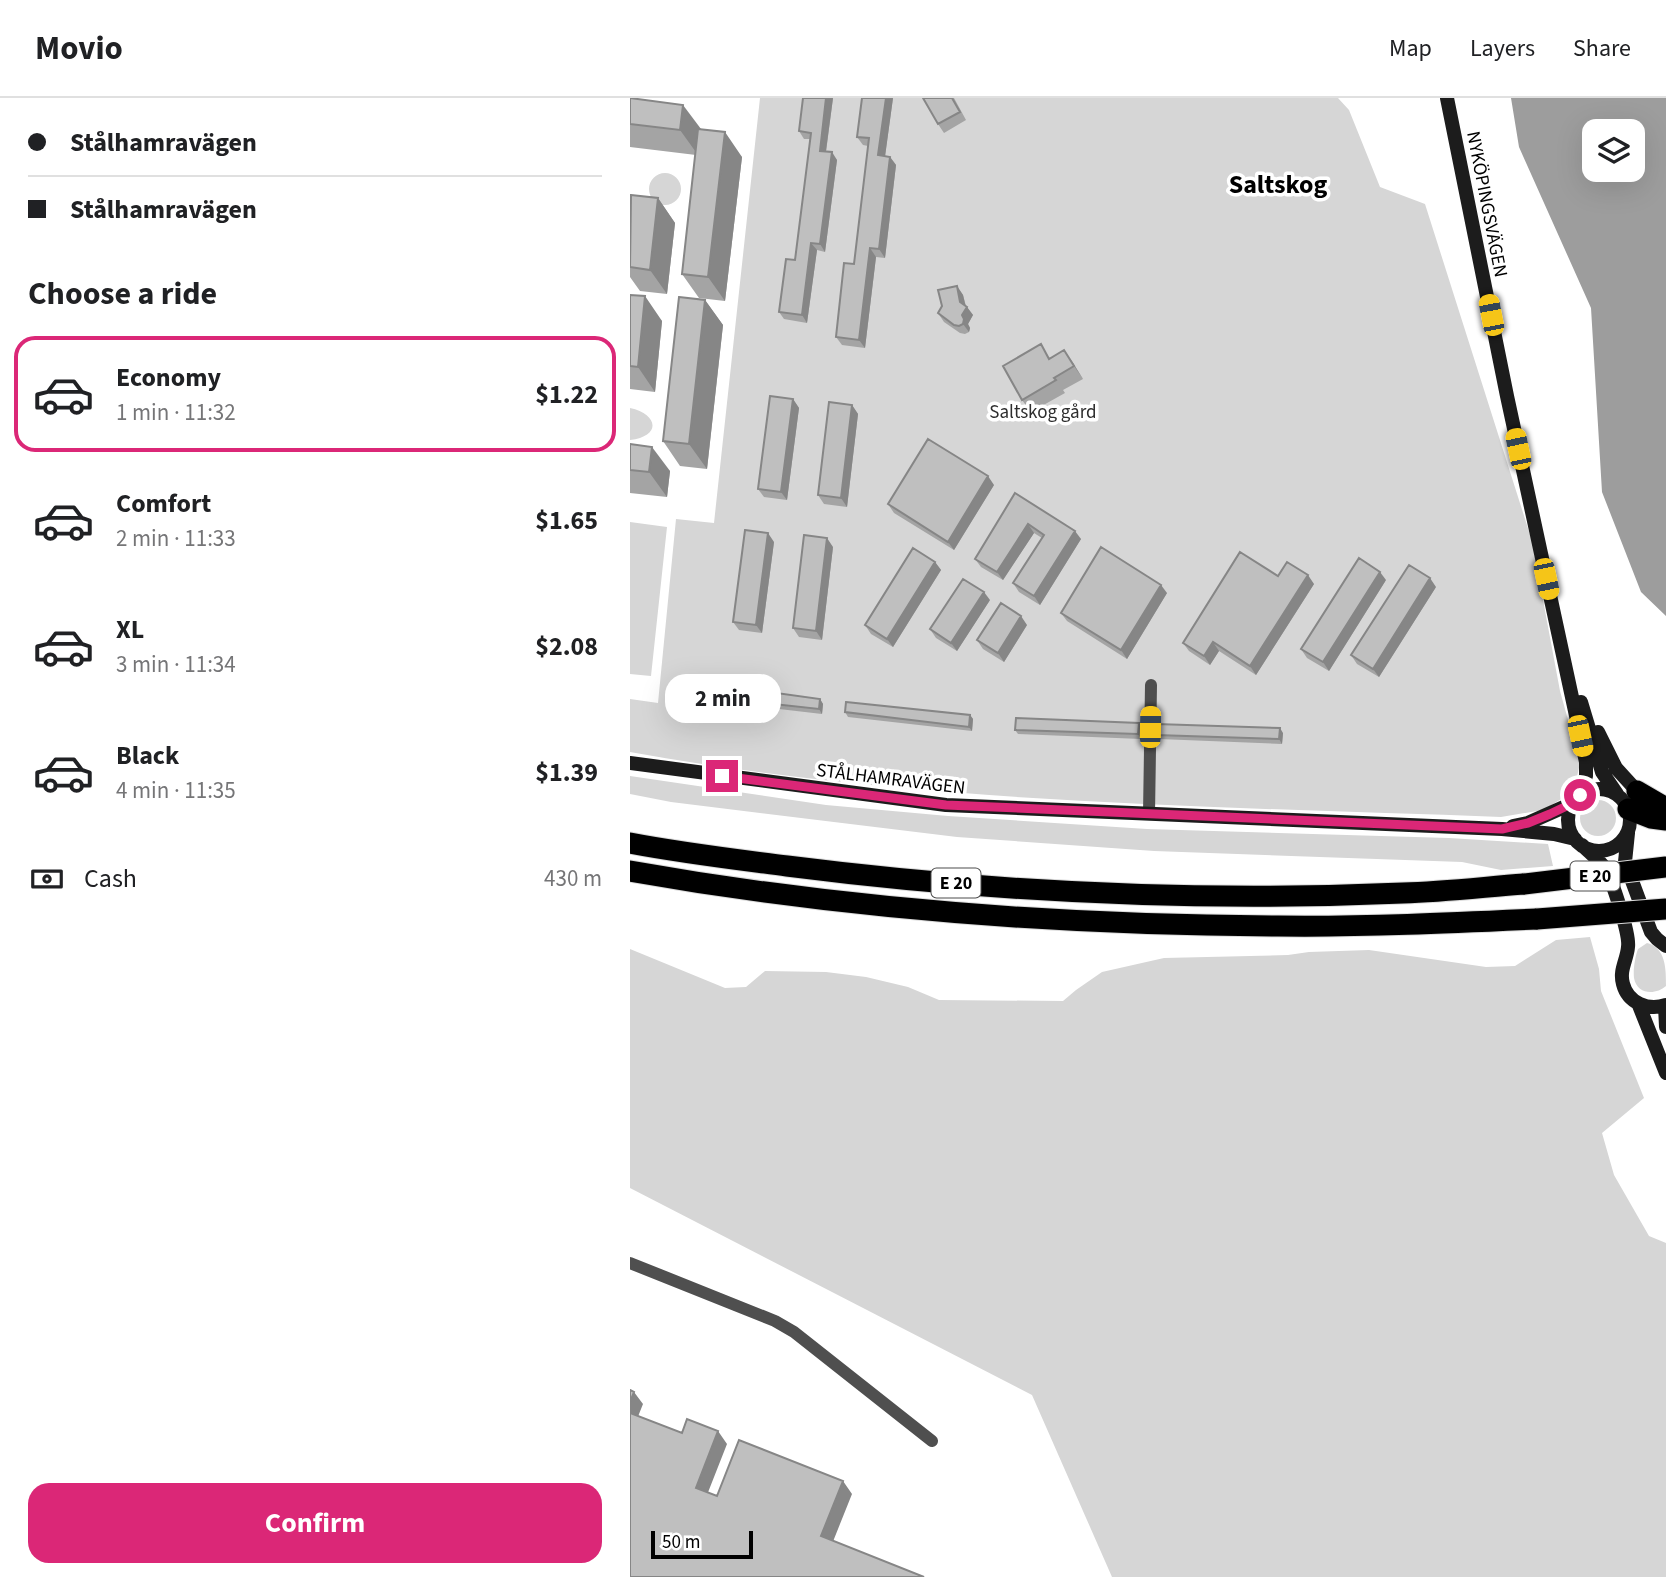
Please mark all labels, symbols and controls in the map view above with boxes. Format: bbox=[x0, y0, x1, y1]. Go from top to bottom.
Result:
text: Movio bbox=[35, 25, 123, 72]
text: Map bbox=[1389, 31, 1432, 66]
text: Layers bbox=[1470, 31, 1535, 66]
text: Share bbox=[1573, 31, 1631, 66]
map controls bbox=[1582, 119, 1645, 182]
button: layers bbox=[1582, 119, 1645, 182]
text: Stålhamravägen bbox=[70, 124, 257, 161]
street label: NYKÖPINGSVÄGEN bbox=[1459, 129, 1514, 280]
district label: Saltskog bbox=[1229, 166, 1327, 203]
text: Stålhamravägen bbox=[70, 191, 257, 228]
text: Choose a ride bbox=[28, 271, 217, 317]
car bbox=[1477, 292, 1506, 338]
text: Economy bbox=[116, 359, 221, 396]
icon: car bbox=[32, 363, 95, 426]
text: $1.22 bbox=[535, 376, 598, 413]
text: 1 min · 11:32 bbox=[116, 396, 236, 429]
park label: Saltskog gård bbox=[989, 399, 1097, 426]
car bbox=[1504, 426, 1533, 472]
text: Comfort bbox=[116, 485, 211, 522]
icon: car bbox=[32, 489, 95, 552]
text: $1.65 bbox=[535, 502, 598, 539]
text: 2 min · 11:33 bbox=[116, 522, 236, 555]
car bbox=[1532, 556, 1561, 602]
text: XL bbox=[116, 611, 144, 648]
icon: car bbox=[32, 615, 95, 678]
text: $2.08 bbox=[535, 628, 598, 665]
text: 3 min · 11:34 bbox=[116, 648, 236, 681]
callout: 2 min bbox=[664, 674, 780, 724]
text: 2 min bbox=[695, 682, 751, 715]
car bbox=[1140, 706, 1161, 748]
car bbox=[1566, 713, 1595, 759]
text: Black bbox=[116, 737, 179, 774]
icon: car bbox=[32, 741, 95, 804]
text: $1.39 bbox=[535, 754, 598, 791]
street label: STÅLHAMRAVÄGEN bbox=[815, 757, 967, 802]
route end bbox=[706, 760, 738, 792]
text: 4 min · 11:35 bbox=[116, 774, 236, 807]
route start bbox=[1564, 779, 1596, 811]
icon: cash bbox=[28, 860, 66, 898]
text: Cash bbox=[84, 860, 137, 897]
text: 430 m bbox=[544, 862, 602, 895]
road number: E 20 bbox=[1570, 862, 1620, 890]
road number: E 20 bbox=[932, 868, 980, 898]
button: Confirm bbox=[28, 1483, 602, 1563]
scale bar bbox=[651, 1528, 752, 1560]
text: 50 m bbox=[662, 1529, 700, 1556]

